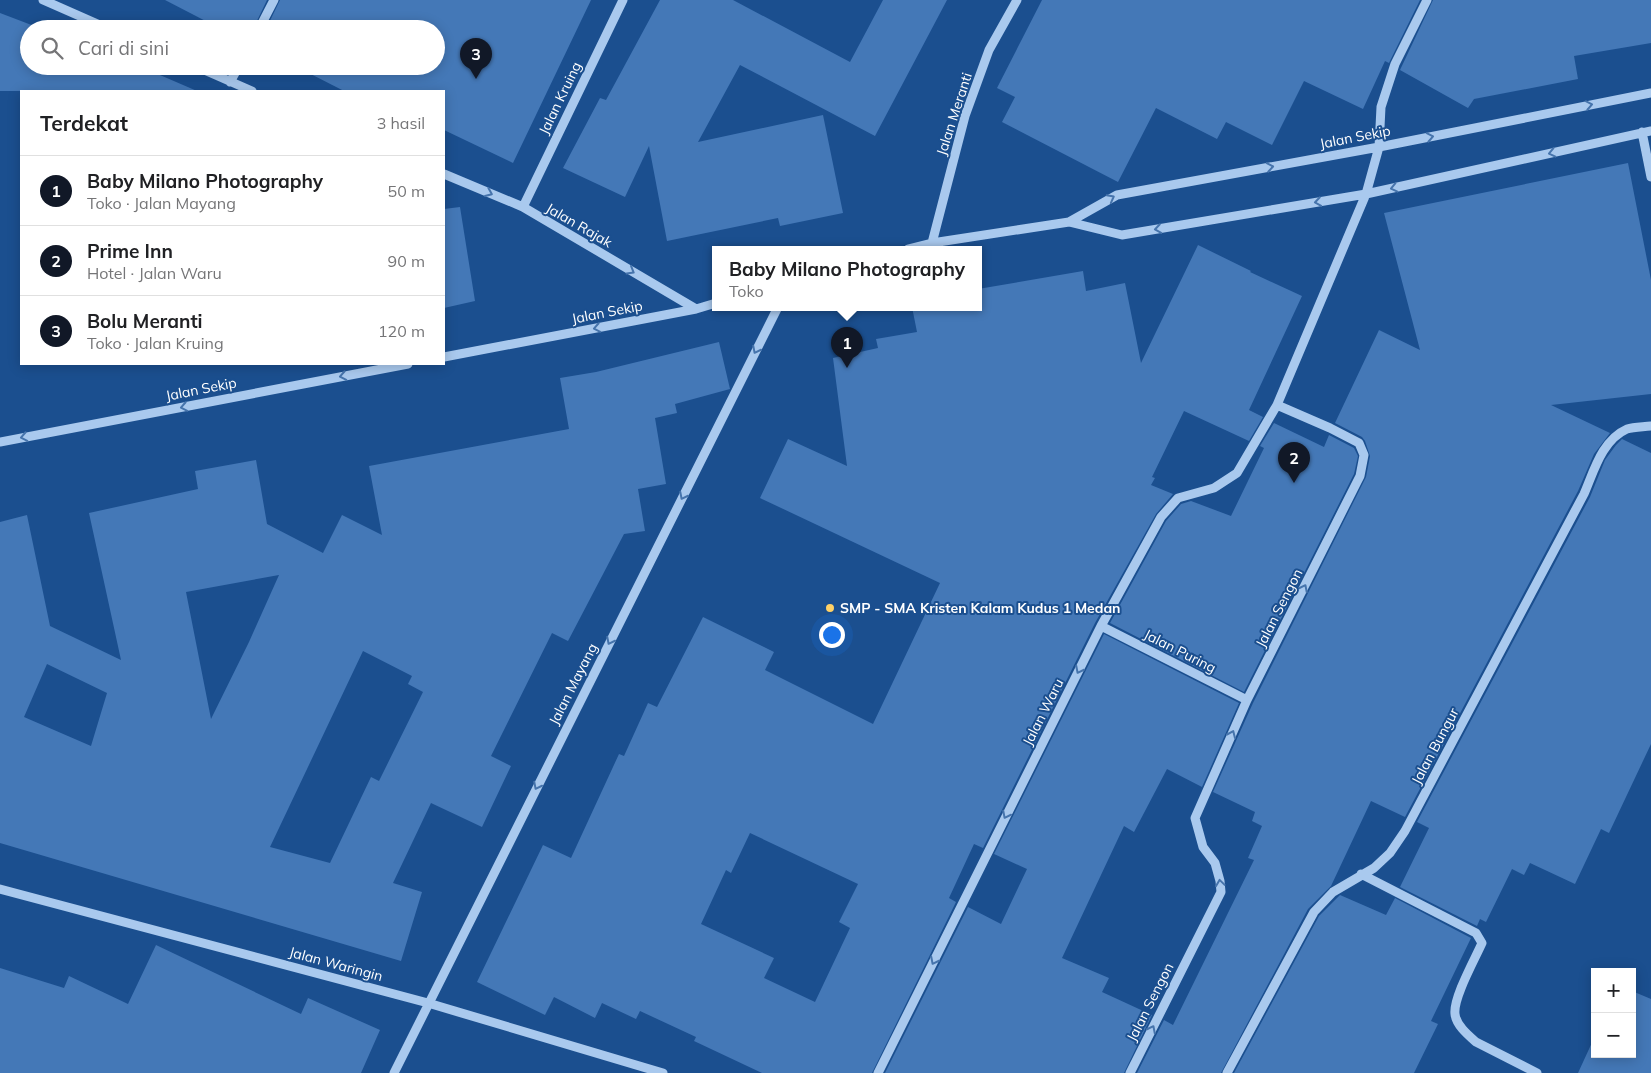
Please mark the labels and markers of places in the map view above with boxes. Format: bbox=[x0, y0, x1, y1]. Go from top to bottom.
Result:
pin: 3 bbox=[460, 38, 492, 79]
pin: 1 bbox=[831, 327, 863, 368]
pin: 2 bbox=[1278, 442, 1310, 483]
place label: SMP - SMA Kristen Kalam Kudus 1 Medan bbox=[840, 599, 1121, 617]
marker: SMP - SMA Kristen Kalam Kudus 1 Medan bbox=[824, 602, 836, 614]

